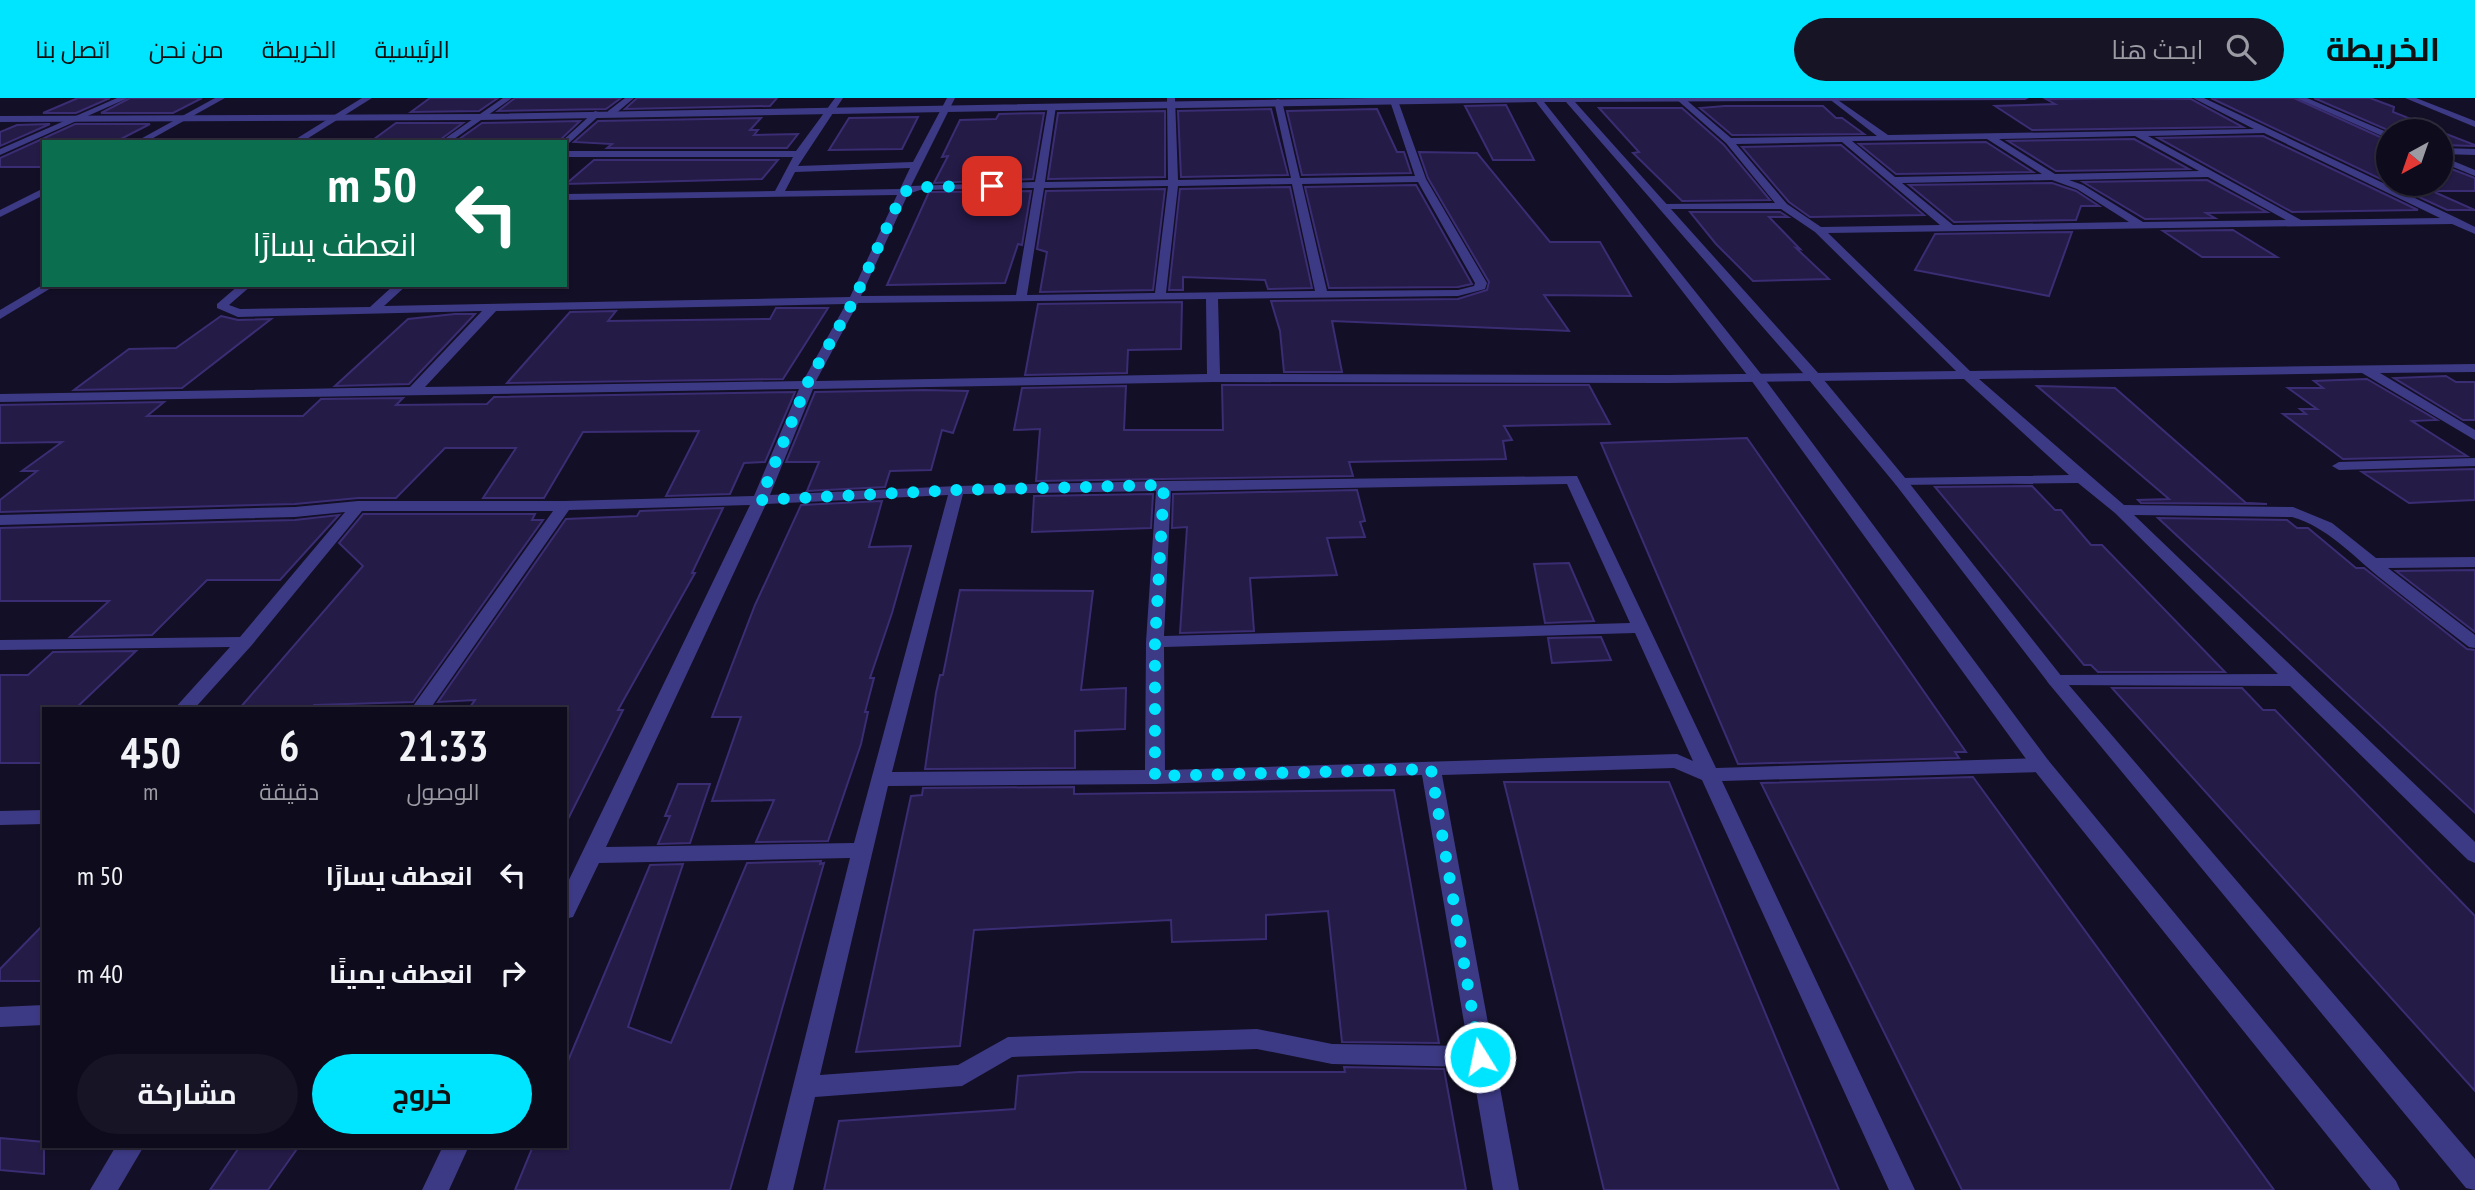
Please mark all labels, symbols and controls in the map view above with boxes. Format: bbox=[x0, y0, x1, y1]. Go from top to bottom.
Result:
search box bbox=[1794, 18, 2284, 81]
text: الخريطة bbox=[2326, 27, 2440, 70]
icon: search bbox=[2222, 30, 2260, 68]
text: ابحث هنا bbox=[2111, 33, 2204, 66]
text: اتصل بنا bbox=[35, 34, 111, 65]
text: من نحن bbox=[149, 34, 224, 65]
text: الخريطة bbox=[262, 34, 337, 65]
text: الرئيسية bbox=[375, 34, 450, 65]
north arrow bbox=[2376, 119, 2454, 196]
map controls bbox=[2376, 119, 2453, 196]
text: 50 m bbox=[328, 152, 417, 216]
pin bbox=[962, 156, 1022, 216]
icon: arrive bbox=[973, 167, 1011, 205]
icon: left bbox=[441, 168, 532, 259]
text: انعطف يسارًا bbox=[252, 223, 417, 265]
text: 6 bbox=[279, 718, 299, 773]
text: 21:33 bbox=[398, 718, 488, 773]
text: 450 bbox=[121, 725, 181, 780]
text: m bbox=[143, 777, 158, 806]
text: دقيقة bbox=[259, 777, 319, 806]
text: الوصول bbox=[406, 777, 480, 806]
icon: left bbox=[494, 856, 532, 894]
text: 50 m bbox=[77, 859, 123, 892]
text: انعطف يسارًا bbox=[326, 859, 473, 892]
icon: right bbox=[494, 954, 532, 992]
text: 40 m bbox=[77, 957, 123, 990]
text: انعطف يمينًا bbox=[329, 957, 473, 990]
position arrow bbox=[1443, 1020, 1517, 1094]
button: مشاركة bbox=[77, 1054, 298, 1134]
button: خروج bbox=[312, 1054, 532, 1134]

